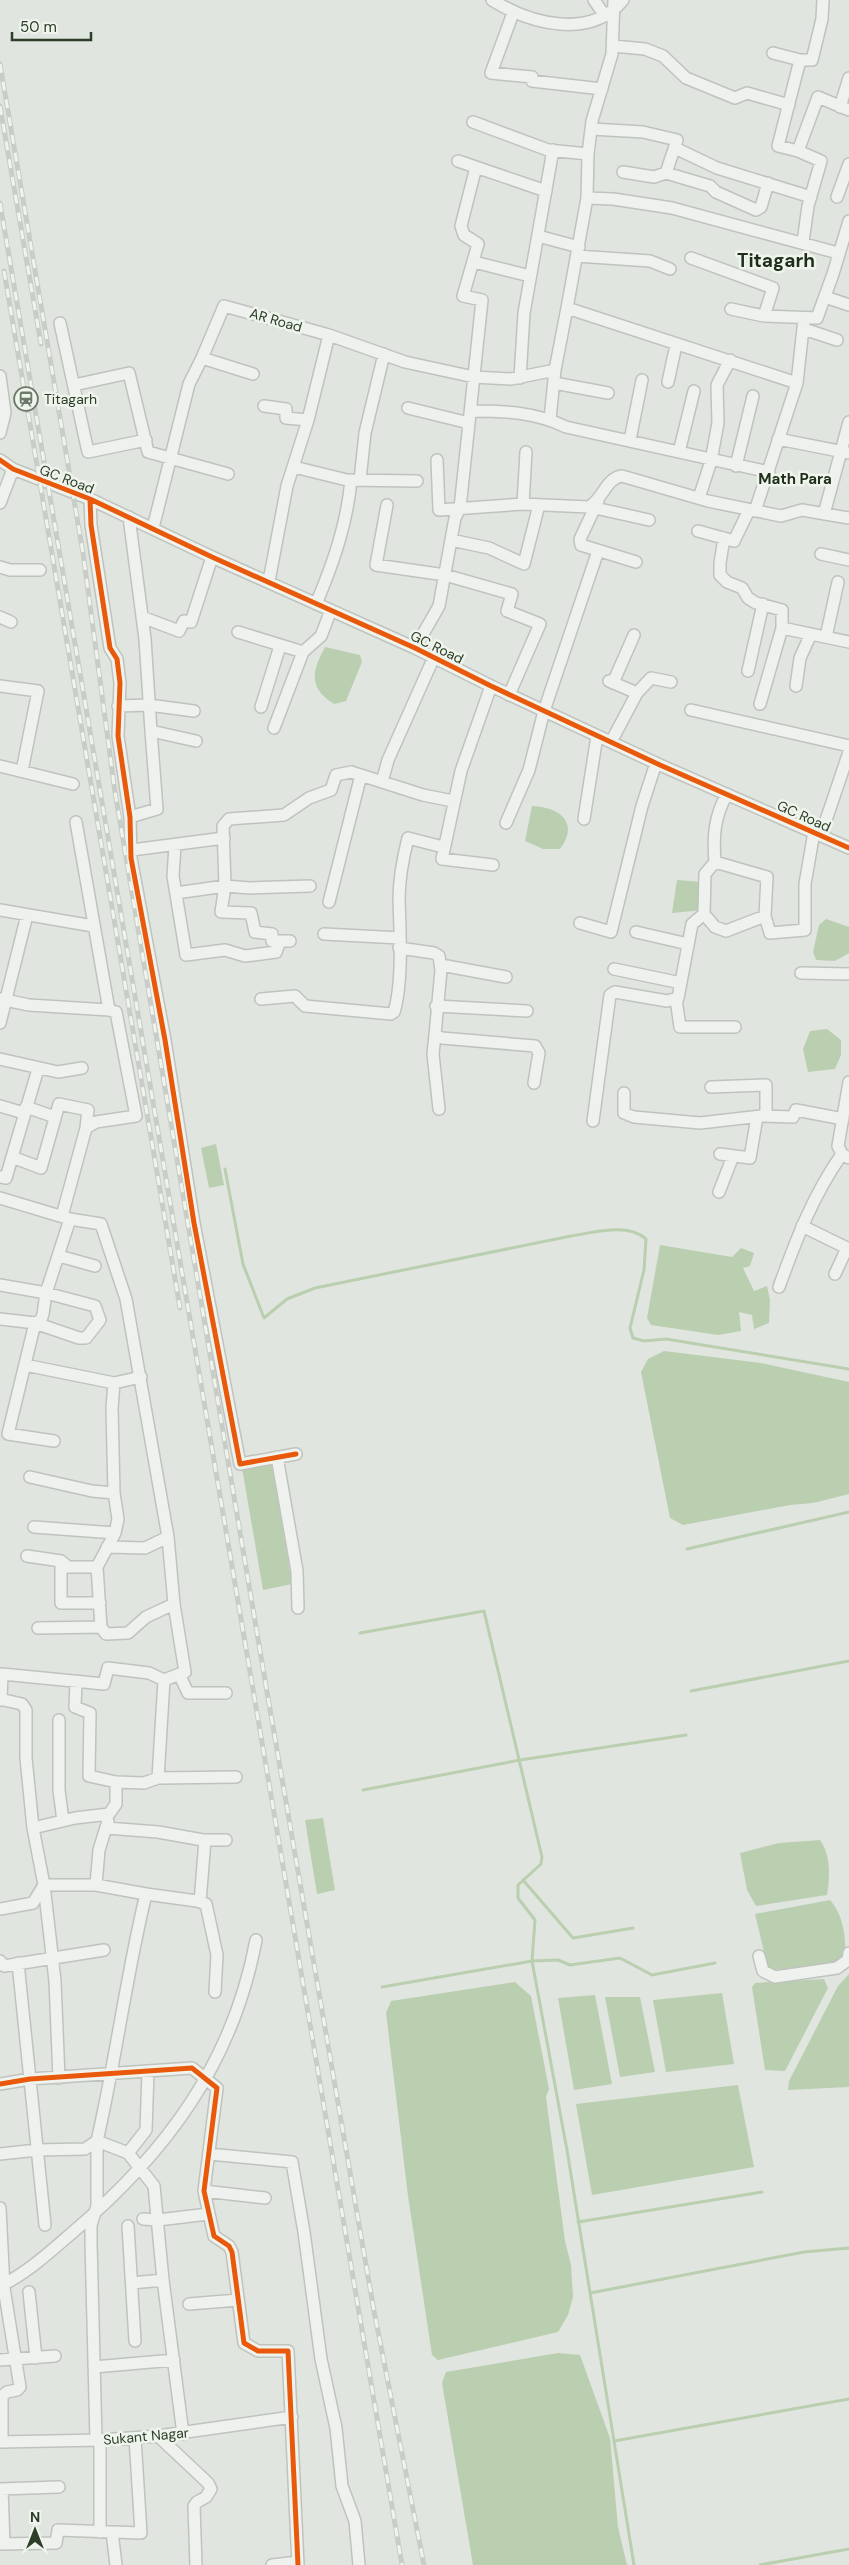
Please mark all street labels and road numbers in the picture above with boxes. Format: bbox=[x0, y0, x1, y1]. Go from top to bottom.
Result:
street label: AR Road bbox=[248, 304, 304, 336]
street label: GC Road bbox=[37, 460, 97, 498]
street label: GC Road bbox=[407, 626, 467, 668]
street label: GC Road bbox=[774, 796, 834, 836]
street label: Sukant Nagar bbox=[102, 2423, 190, 2449]

